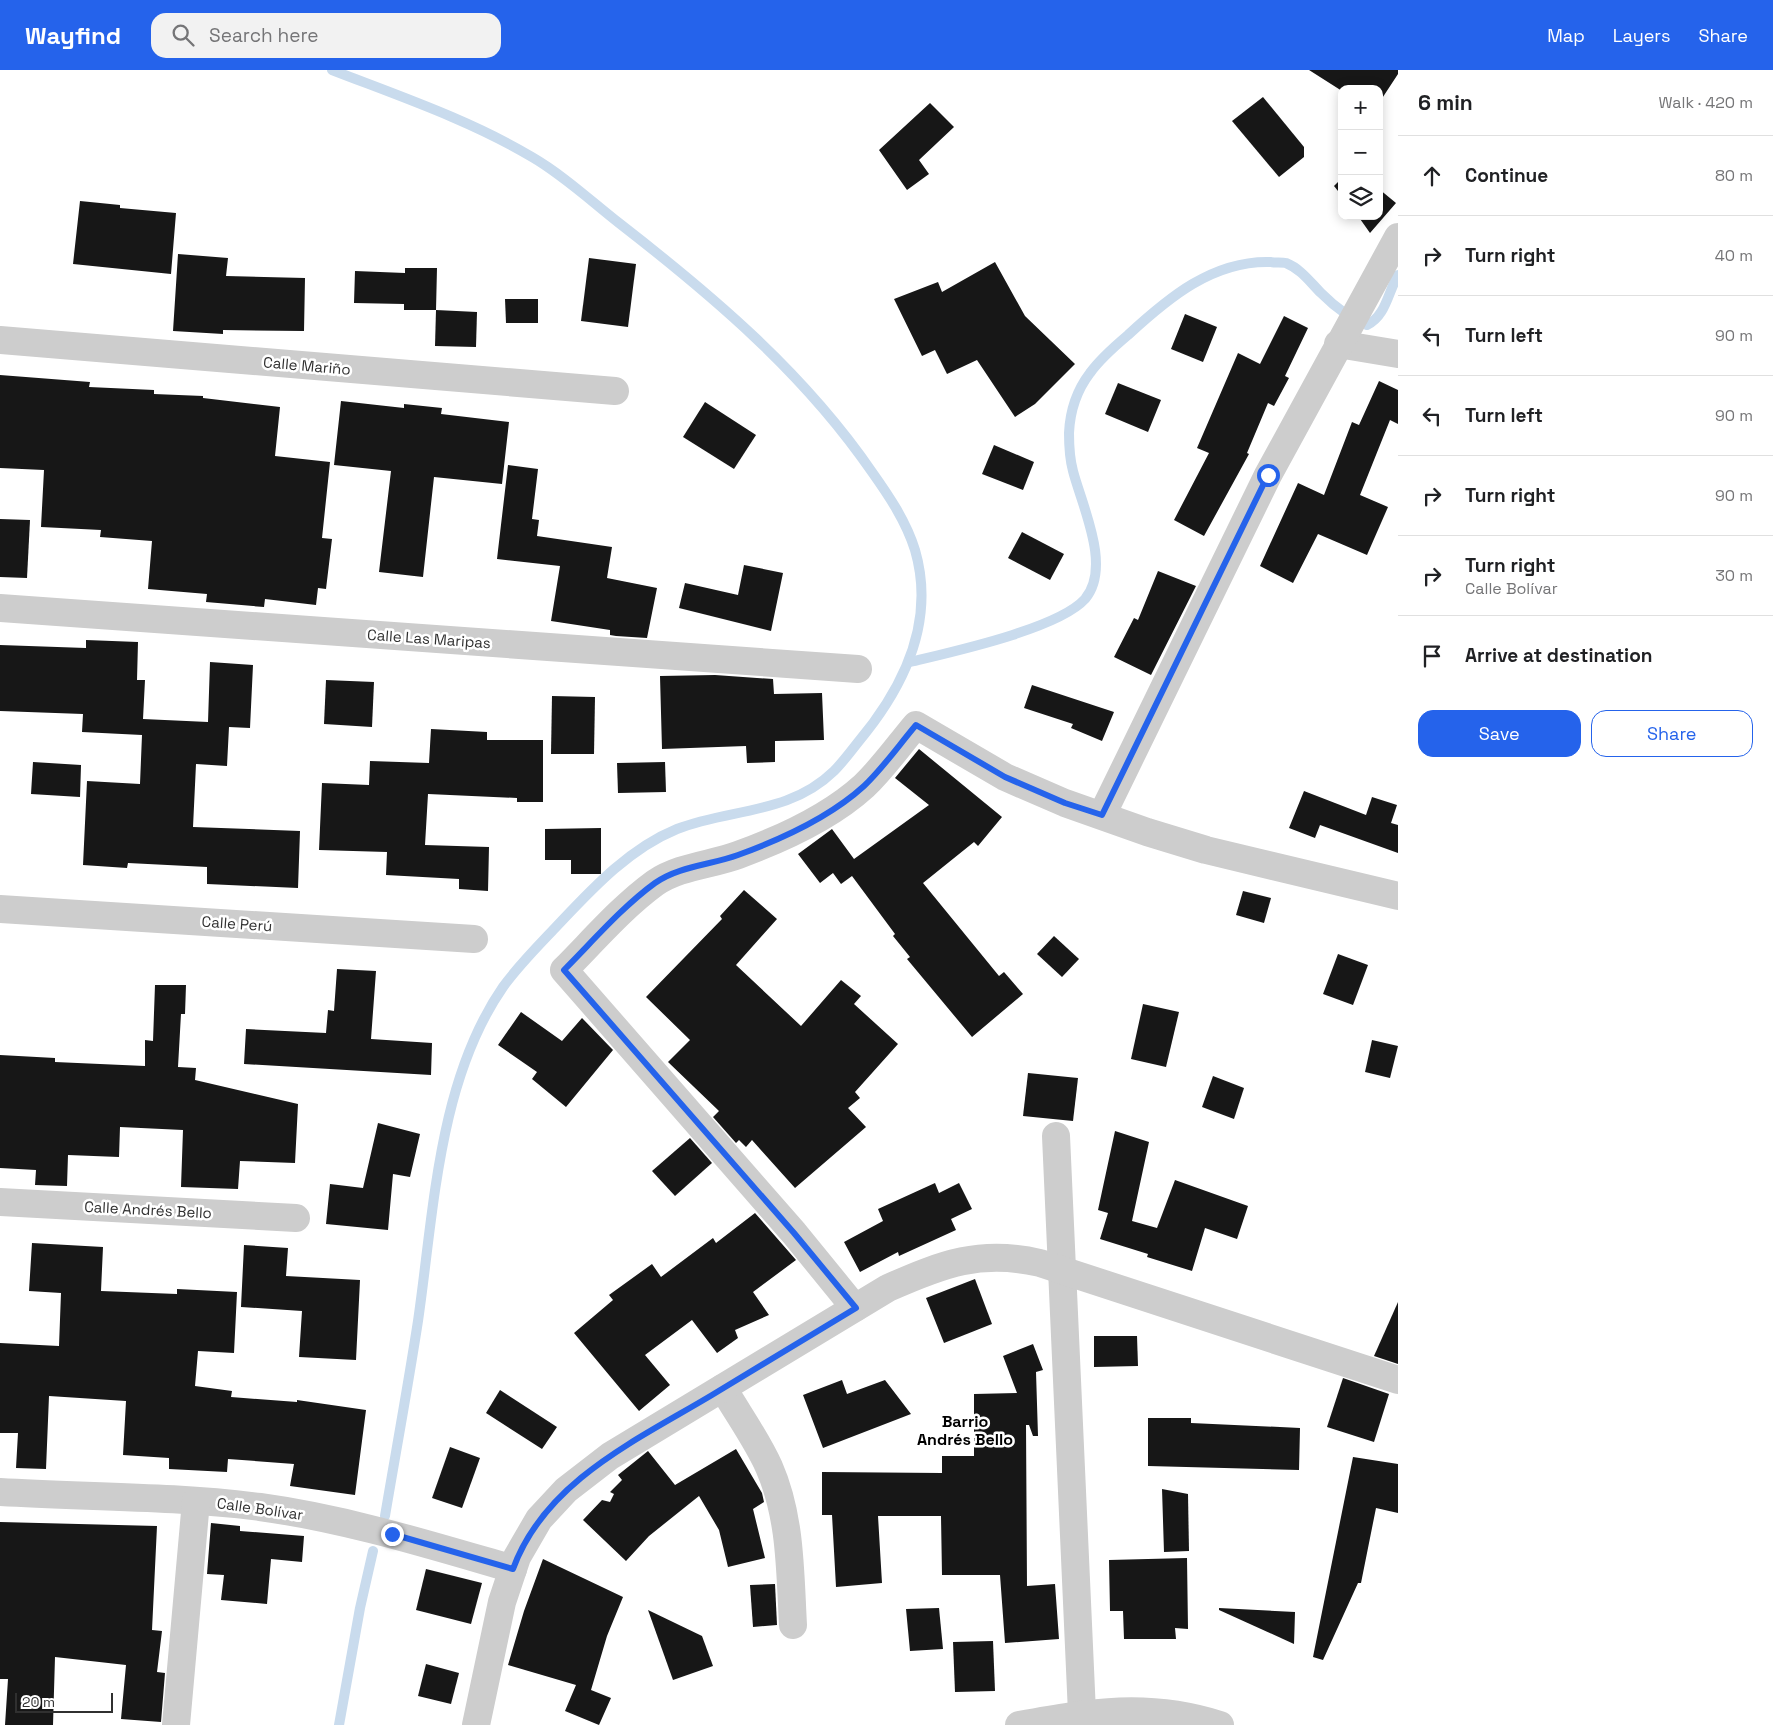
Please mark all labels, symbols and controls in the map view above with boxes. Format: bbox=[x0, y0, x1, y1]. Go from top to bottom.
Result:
search box bbox=[151, 13, 501, 58]
text: Wayfind bbox=[25, 20, 121, 51]
icon: search bbox=[169, 21, 197, 49]
text: Search here bbox=[209, 23, 319, 48]
text: Map bbox=[1547, 24, 1585, 47]
text: Layers bbox=[1613, 24, 1670, 47]
text: Share bbox=[1698, 24, 1748, 47]
map controls bbox=[1338, 85, 1383, 220]
button: + bbox=[1338, 85, 1383, 130]
text: 6 min bbox=[1418, 89, 1473, 116]
text: Walk · 420 m bbox=[1658, 92, 1753, 113]
button: − bbox=[1338, 130, 1383, 175]
icon: ahead bbox=[1418, 162, 1446, 190]
text: Continue bbox=[1465, 163, 1548, 188]
text: 80 m bbox=[1715, 165, 1753, 186]
button: layers bbox=[1338, 175, 1383, 220]
icon: right bbox=[1418, 242, 1446, 270]
text: Turn right bbox=[1465, 243, 1555, 268]
text: 40 m bbox=[1715, 245, 1753, 266]
icon: left bbox=[1418, 322, 1446, 350]
text: Turn left bbox=[1465, 323, 1543, 348]
text: 90 m bbox=[1715, 325, 1753, 346]
street label: Calle Mariño bbox=[263, 352, 352, 379]
icon: left bbox=[1418, 402, 1446, 430]
text: Turn left bbox=[1465, 403, 1543, 428]
text: 90 m bbox=[1715, 405, 1753, 426]
route start bbox=[1257, 464, 1280, 487]
icon: right bbox=[1418, 482, 1446, 510]
text: Turn right bbox=[1465, 483, 1555, 508]
text: 90 m bbox=[1715, 485, 1753, 506]
text: Turn right bbox=[1465, 553, 1555, 578]
icon: right bbox=[1418, 562, 1446, 590]
text: 30 m bbox=[1715, 565, 1753, 586]
text: Calle Bolívar bbox=[1465, 578, 1558, 599]
street label: Calle Las Maripas bbox=[367, 625, 492, 652]
icon: arrive bbox=[1418, 642, 1446, 670]
text: Arrive at destination bbox=[1465, 643, 1653, 668]
button: Save bbox=[1418, 710, 1581, 757]
button: Share bbox=[1591, 710, 1753, 757]
street label: Calle Perú bbox=[201, 912, 273, 935]
street label: Calle Andrés Bello bbox=[84, 1197, 212, 1222]
district label: Barrio Andrés Bello bbox=[917, 1411, 1013, 1450]
street label: Calle Bolívar bbox=[216, 1493, 305, 1524]
route end bbox=[381, 1523, 404, 1546]
scale bar bbox=[15, 1690, 112, 1713]
text: 20 m bbox=[22, 1693, 55, 1711]

